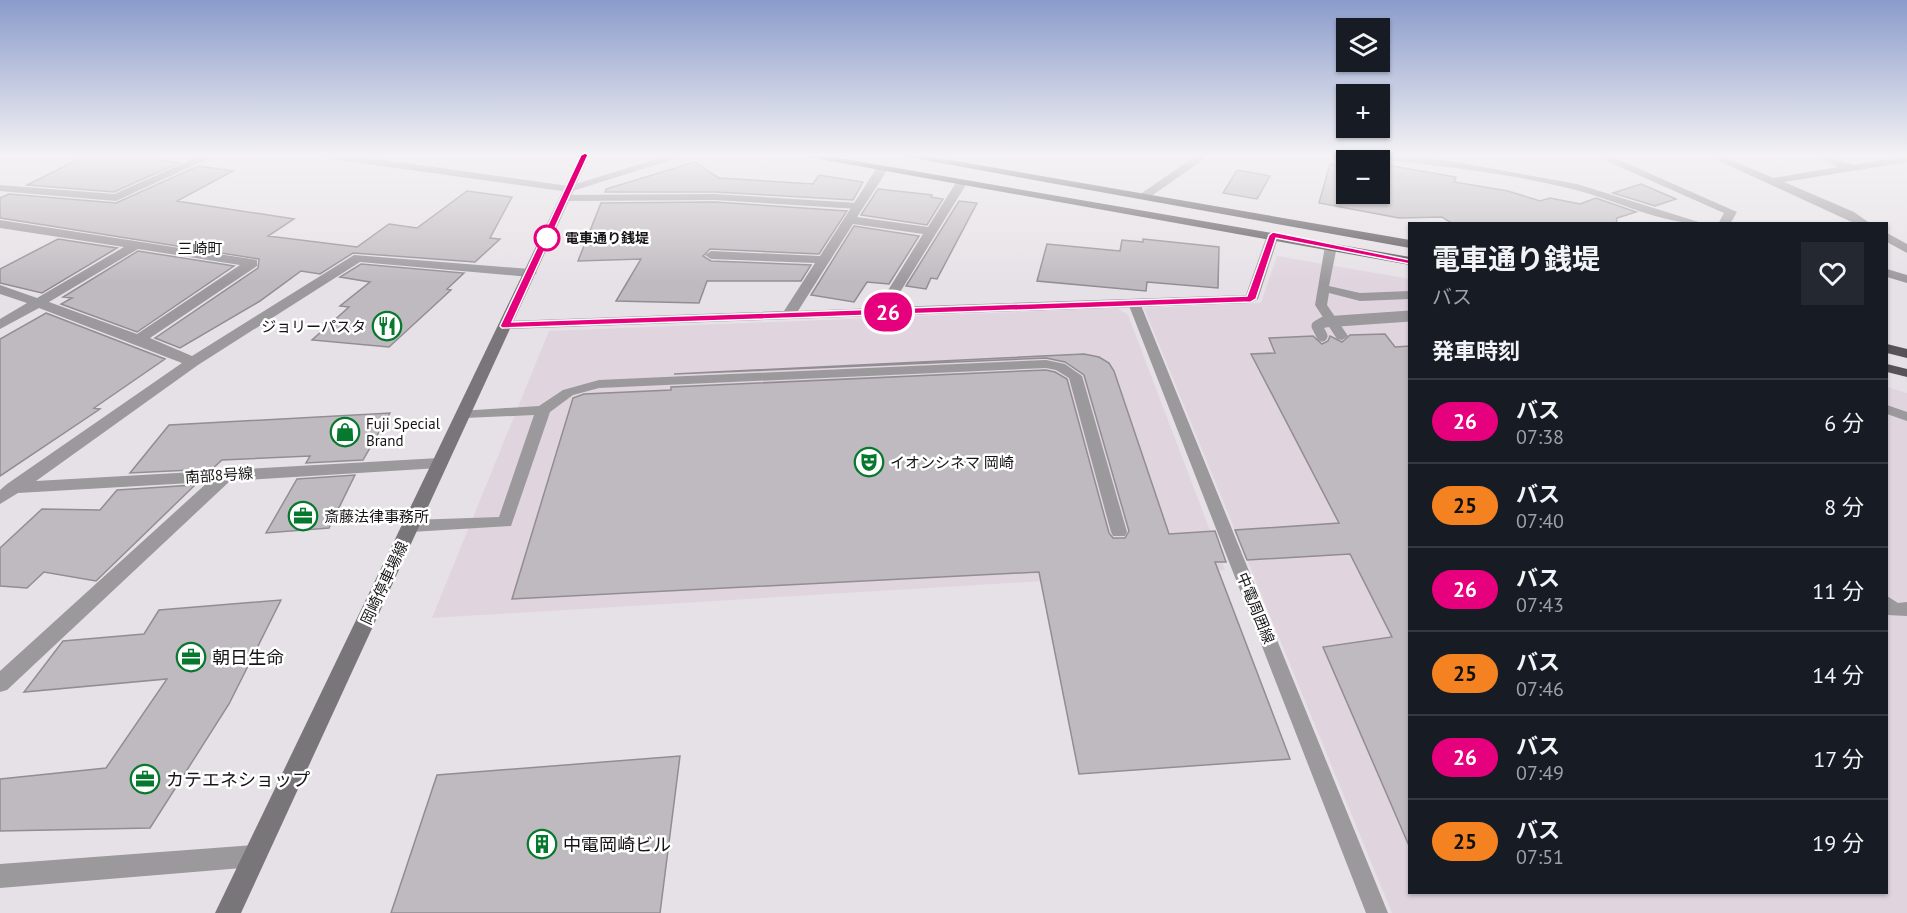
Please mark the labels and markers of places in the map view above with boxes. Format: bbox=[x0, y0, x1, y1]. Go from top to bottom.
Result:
marker: 電車通り銭堤 bbox=[534, 225, 560, 251]
place label: 電車通り銭堤 bbox=[565, 229, 649, 247]
restaurant icon: ジョリーパスタ bbox=[371, 310, 403, 342]
place label: ジョリーパスタ bbox=[261, 317, 366, 336]
place label: Fuji Special Brand bbox=[366, 414, 441, 450]
shop icon: Fuji Special Brand bbox=[329, 416, 361, 448]
theatre icon: イオンシネマ 岡崎 bbox=[853, 446, 885, 478]
place label: イオンシネマ 岡崎 bbox=[890, 453, 1014, 472]
office icon: 斎藤法律事務所 bbox=[287, 500, 319, 532]
place label: 斎藤法律事務所 bbox=[324, 507, 429, 526]
office icon: 朝日生命 bbox=[175, 641, 207, 673]
place label: 朝日生命 bbox=[212, 646, 284, 669]
office icon: カテエネショップ bbox=[129, 763, 161, 795]
place label: カテエネショップ bbox=[166, 768, 310, 791]
building icon: 中電岡崎ビル bbox=[526, 828, 558, 860]
place label: 中電岡崎ビル bbox=[563, 833, 671, 856]

